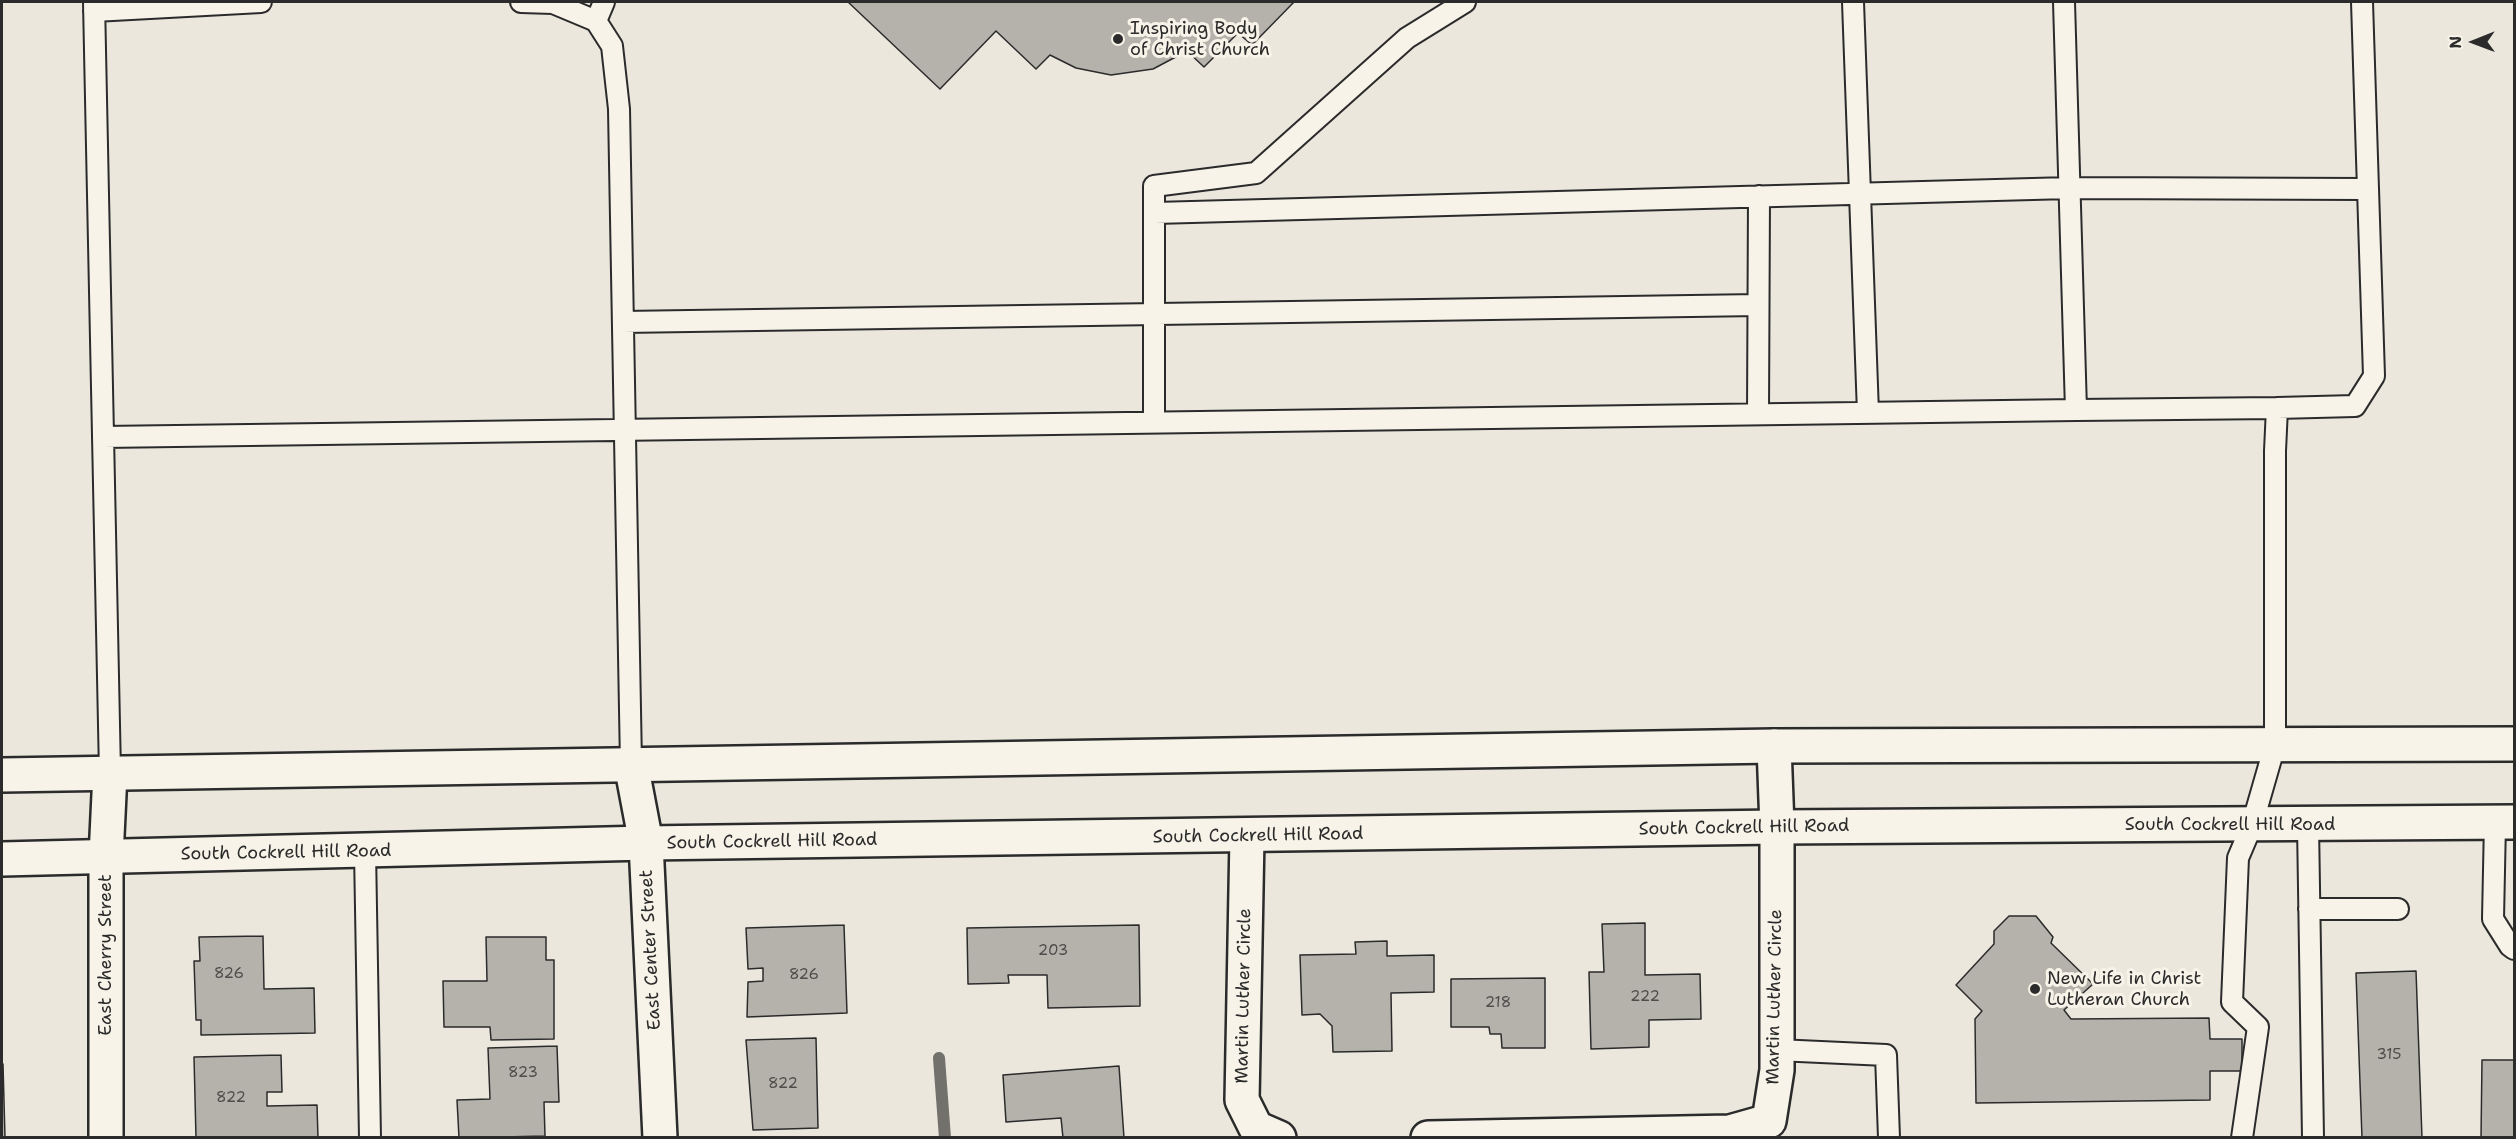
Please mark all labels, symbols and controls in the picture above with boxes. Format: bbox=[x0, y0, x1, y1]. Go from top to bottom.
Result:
north arrow bbox=[2444, 12, 2504, 72]
place label: Inspiring Body of Christ Church bbox=[1130, 18, 1270, 60]
marker: Inspiring Body of Christ Church bbox=[1111, 32, 1125, 46]
text: N bbox=[2445, 36, 2466, 49]
street label: South Cockrell Hill Road bbox=[2125, 814, 2335, 836]
street label: South Cockrell Hill Road bbox=[1638, 815, 1850, 841]
street label: South Cockrell Hill Road bbox=[1152, 823, 1364, 849]
street label: South Cockrell Hill Road bbox=[666, 829, 878, 855]
street label: South Cockrell Hill Road bbox=[180, 840, 392, 866]
street label: East Center Street bbox=[636, 869, 666, 1031]
street label: East Cherry Street bbox=[95, 874, 117, 1036]
street label: Martin Luther Circle bbox=[1232, 908, 1256, 1084]
street label: Martin Luther Circle bbox=[1763, 909, 1787, 1085]
house number: 203 bbox=[1038, 942, 1068, 960]
house number: 826 bbox=[214, 965, 244, 983]
house number: 826 bbox=[789, 966, 819, 984]
place label: New Life in Christ Lutheran Church bbox=[2047, 968, 2201, 1010]
marker: New Life in Christ Lutheran Church bbox=[2028, 982, 2042, 996]
house number: 222 bbox=[1630, 988, 1660, 1006]
house number: 218 bbox=[1485, 994, 1511, 1012]
house number: 315 bbox=[2377, 1046, 2401, 1064]
house number: 823 bbox=[508, 1064, 538, 1082]
house number: 822 bbox=[768, 1075, 798, 1093]
house number: 822 bbox=[216, 1089, 246, 1107]

